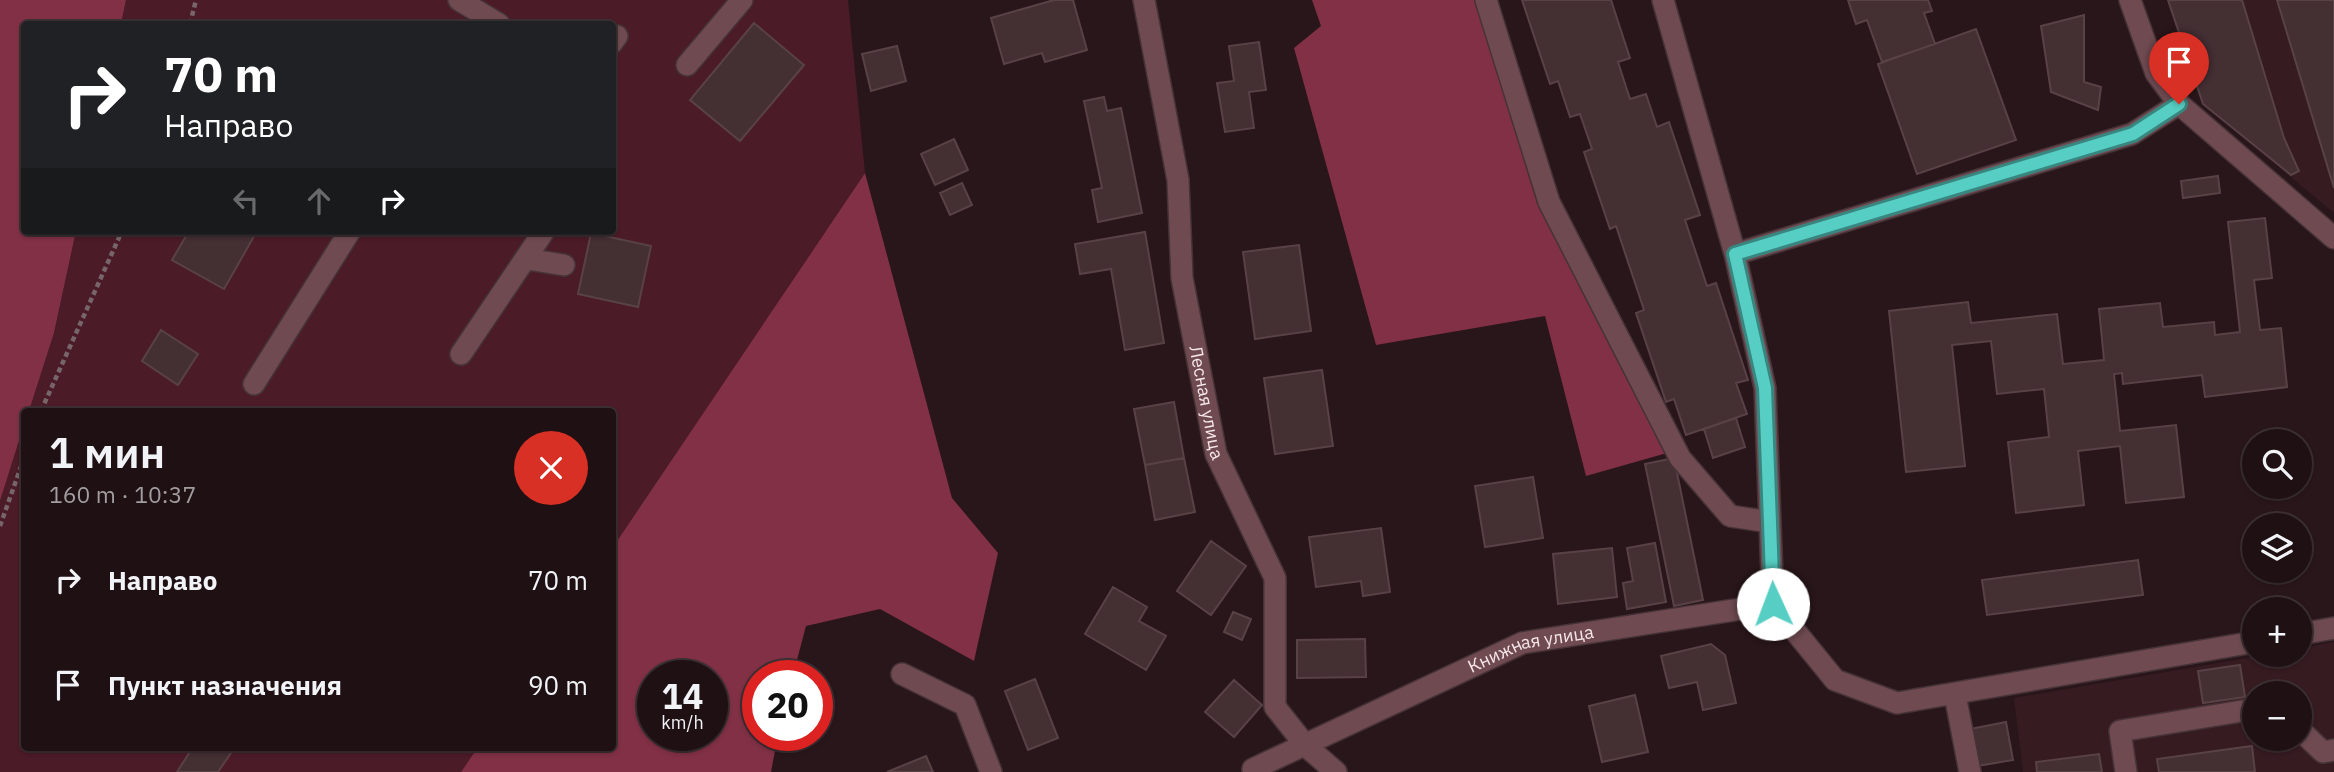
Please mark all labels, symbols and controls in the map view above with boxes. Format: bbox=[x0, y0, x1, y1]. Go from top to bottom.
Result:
pin bbox=[2149, 32, 2209, 104]
text: 70 m bbox=[164, 42, 278, 105]
icon: arrive bbox=[2160, 43, 2198, 81]
icon: right bbox=[49, 49, 140, 140]
text: Направо bbox=[164, 104, 293, 146]
icon: left bbox=[227, 182, 265, 220]
icon: ahead bbox=[300, 182, 338, 220]
icon: right bbox=[373, 182, 411, 220]
street label: Лесная улица bbox=[1184, 344, 1229, 464]
text: 1 мин bbox=[49, 425, 165, 480]
map controls bbox=[2242, 429, 2312, 751]
button: search bbox=[2242, 429, 2312, 499]
button: close bbox=[514, 431, 588, 505]
text: 160 m · 10:37 bbox=[49, 479, 196, 509]
button: layers bbox=[2242, 513, 2312, 583]
icon: right bbox=[49, 561, 87, 599]
text: Направо bbox=[108, 563, 217, 597]
text: 70 m bbox=[528, 563, 588, 597]
position arrow bbox=[1736, 567, 1810, 641]
button: + bbox=[2242, 597, 2312, 667]
street label: Книжная улица bbox=[1464, 620, 1596, 678]
speed limit sign: 20 bbox=[742, 660, 833, 751]
icon: arrive bbox=[49, 666, 87, 704]
text: Пункт назначения bbox=[108, 668, 342, 702]
text: 90 m bbox=[528, 668, 588, 702]
text: 14 bbox=[661, 673, 704, 719]
button: − bbox=[2242, 681, 2312, 751]
text: km/h bbox=[661, 711, 704, 734]

